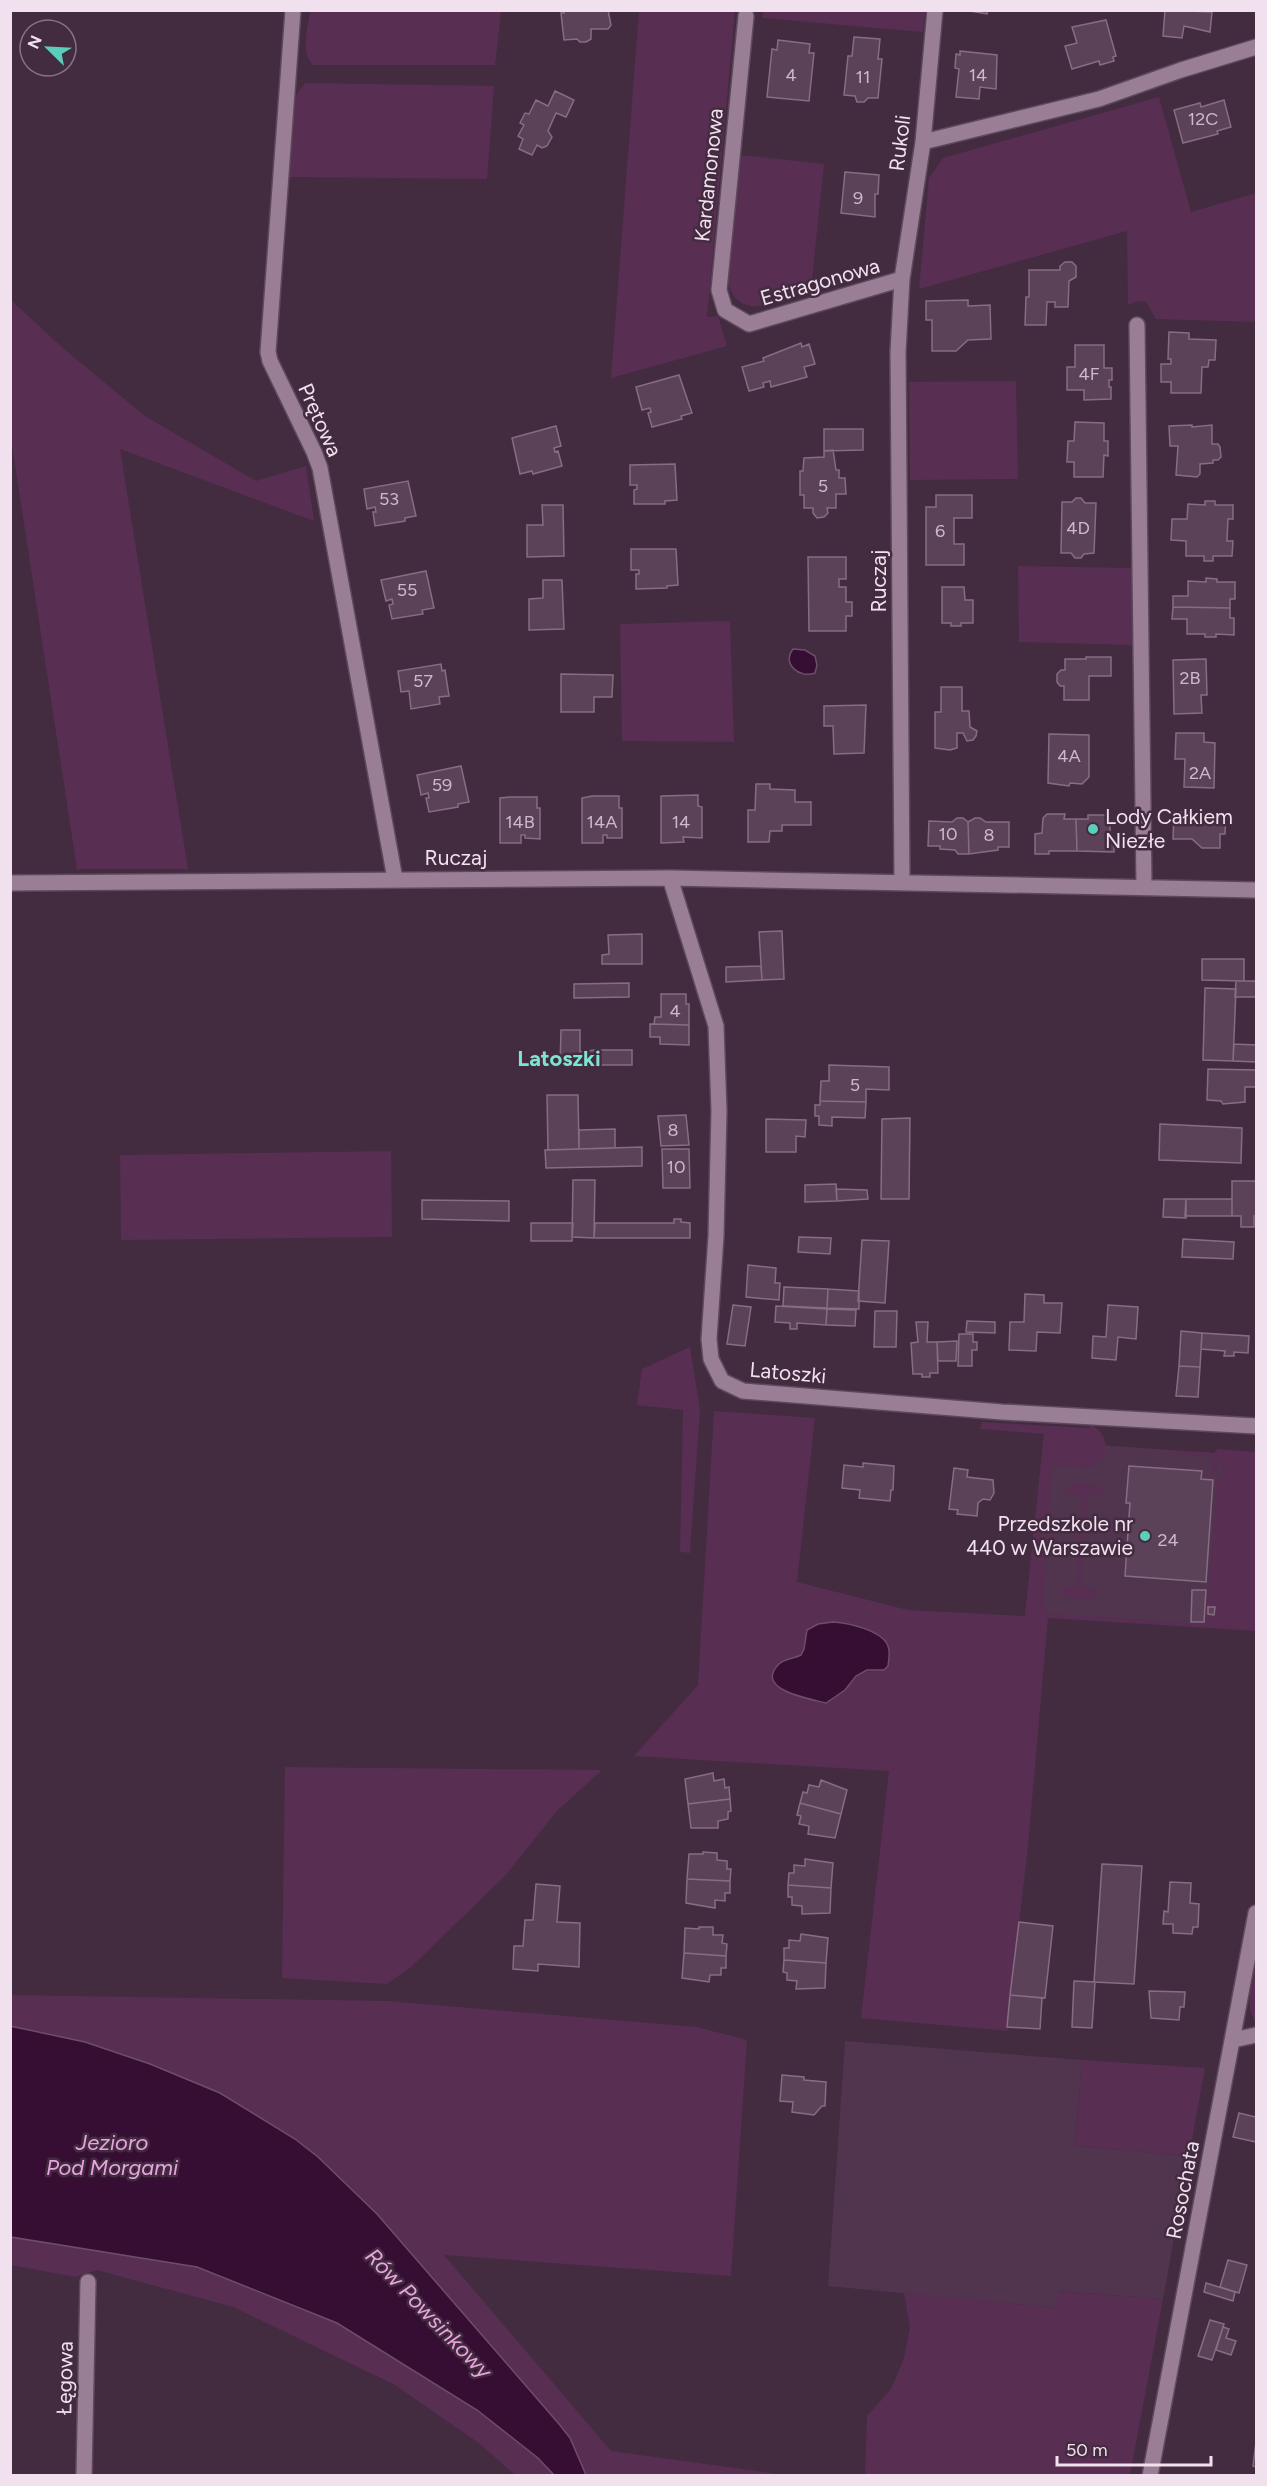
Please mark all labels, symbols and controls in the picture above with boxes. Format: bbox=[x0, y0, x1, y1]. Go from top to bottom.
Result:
north arrow bbox=[18, 18, 78, 78]
text: N bbox=[24, 33, 46, 52]
house number: 4 bbox=[785, 64, 797, 86]
house number: 14 bbox=[969, 64, 987, 86]
house number: 11 bbox=[856, 66, 870, 88]
street label: Kardamonowa bbox=[689, 107, 728, 243]
house number: 12C bbox=[1188, 108, 1218, 130]
street label: Rukoli bbox=[884, 113, 915, 173]
house number: 9 bbox=[853, 187, 863, 209]
street label: Estragonowa bbox=[757, 253, 882, 310]
house number: 4F bbox=[1079, 363, 1100, 385]
street label: Prętowa bbox=[293, 379, 348, 460]
house number: 5 bbox=[818, 475, 828, 497]
house number: 53 bbox=[379, 488, 399, 510]
house number: 4D bbox=[1066, 517, 1090, 539]
house number: 6 bbox=[935, 520, 945, 542]
street label: Ruczaj bbox=[866, 550, 891, 612]
house number: 55 bbox=[397, 579, 417, 601]
house number: 2B bbox=[1179, 667, 1201, 689]
house number: 57 bbox=[413, 670, 433, 692]
house number: 4A bbox=[1057, 745, 1081, 767]
house number: 2A bbox=[1189, 762, 1211, 784]
house number: 59 bbox=[432, 774, 452, 796]
place label: Lody Całkiem Niezłe bbox=[1105, 804, 1233, 853]
house number: 14B bbox=[505, 811, 535, 833]
house number: 14A bbox=[587, 811, 617, 833]
house number: 14 bbox=[672, 811, 690, 833]
marker: Lody Całkiem Niezłe bbox=[1086, 822, 1100, 836]
house number: 10 bbox=[939, 823, 957, 845]
house number: 8 bbox=[983, 824, 995, 846]
street label: Ruczaj bbox=[425, 845, 487, 870]
house number: 4 bbox=[669, 1000, 681, 1022]
district label: Latoszki bbox=[517, 1045, 601, 1072]
house number: 5 bbox=[850, 1074, 860, 1096]
house number: 8 bbox=[667, 1119, 679, 1141]
house number: 10 bbox=[667, 1156, 685, 1178]
street label: Latoszki bbox=[749, 1357, 827, 1388]
place label: Przedszkole nr 440 w Warszawie bbox=[966, 1511, 1133, 1560]
marker: Przedszkole nr 440 w Warszawie bbox=[1138, 1529, 1152, 1543]
house number: 24 bbox=[1157, 1529, 1179, 1551]
water label: Jezioro Pod Morgami bbox=[46, 2129, 179, 2181]
street label: Rosochata bbox=[1161, 2139, 1204, 2241]
water label: Rów Powsinkowy bbox=[360, 2243, 499, 2385]
street label: Łęgowa bbox=[51, 2341, 78, 2415]
scale bar bbox=[1057, 2429, 1212, 2467]
text: 50 m bbox=[1066, 2439, 1108, 2461]

